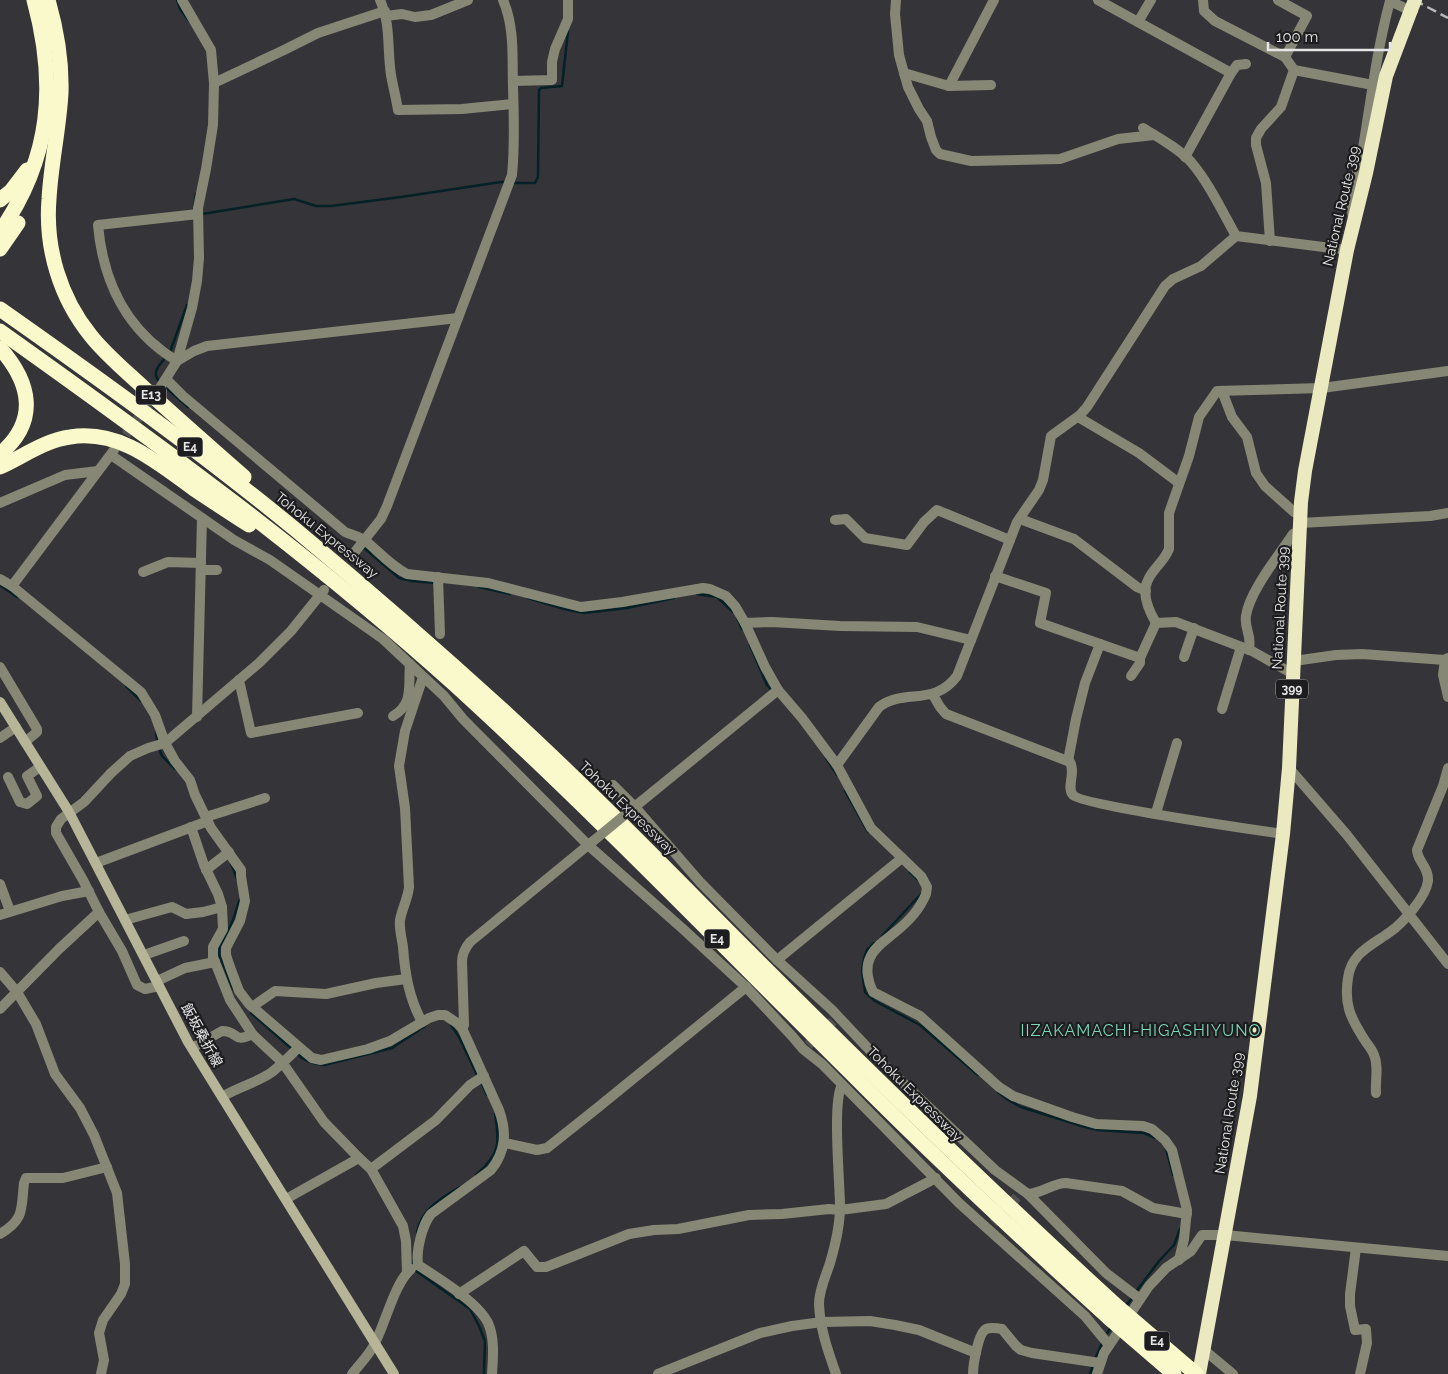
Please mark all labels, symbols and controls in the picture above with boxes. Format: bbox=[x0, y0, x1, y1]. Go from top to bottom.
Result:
scale bar bbox=[1268, 20, 1390, 52]
text: 100 m bbox=[1276, 28, 1318, 46]
street label: National Route 399 bbox=[1319, 144, 1363, 268]
road number: E13 bbox=[136, 386, 166, 404]
road number: E4 bbox=[178, 438, 202, 457]
street label: Tohoku Expressway bbox=[272, 489, 382, 582]
street label: National Route 399 bbox=[1269, 546, 1291, 670]
road number: 399 bbox=[1276, 680, 1308, 699]
street label: Tohoku Expressway bbox=[576, 758, 680, 858]
road number: E4 bbox=[704, 930, 730, 949]
street label: 飯坂桑折線 bbox=[178, 1001, 226, 1069]
district label: IIZAKAMACHI-HIGASHIYUNO bbox=[1020, 1021, 1262, 1040]
street label: Tohoku Expressway bbox=[864, 1043, 966, 1145]
street label: National Route 399 bbox=[1211, 1051, 1247, 1175]
road number: E4 bbox=[1144, 1332, 1170, 1350]

